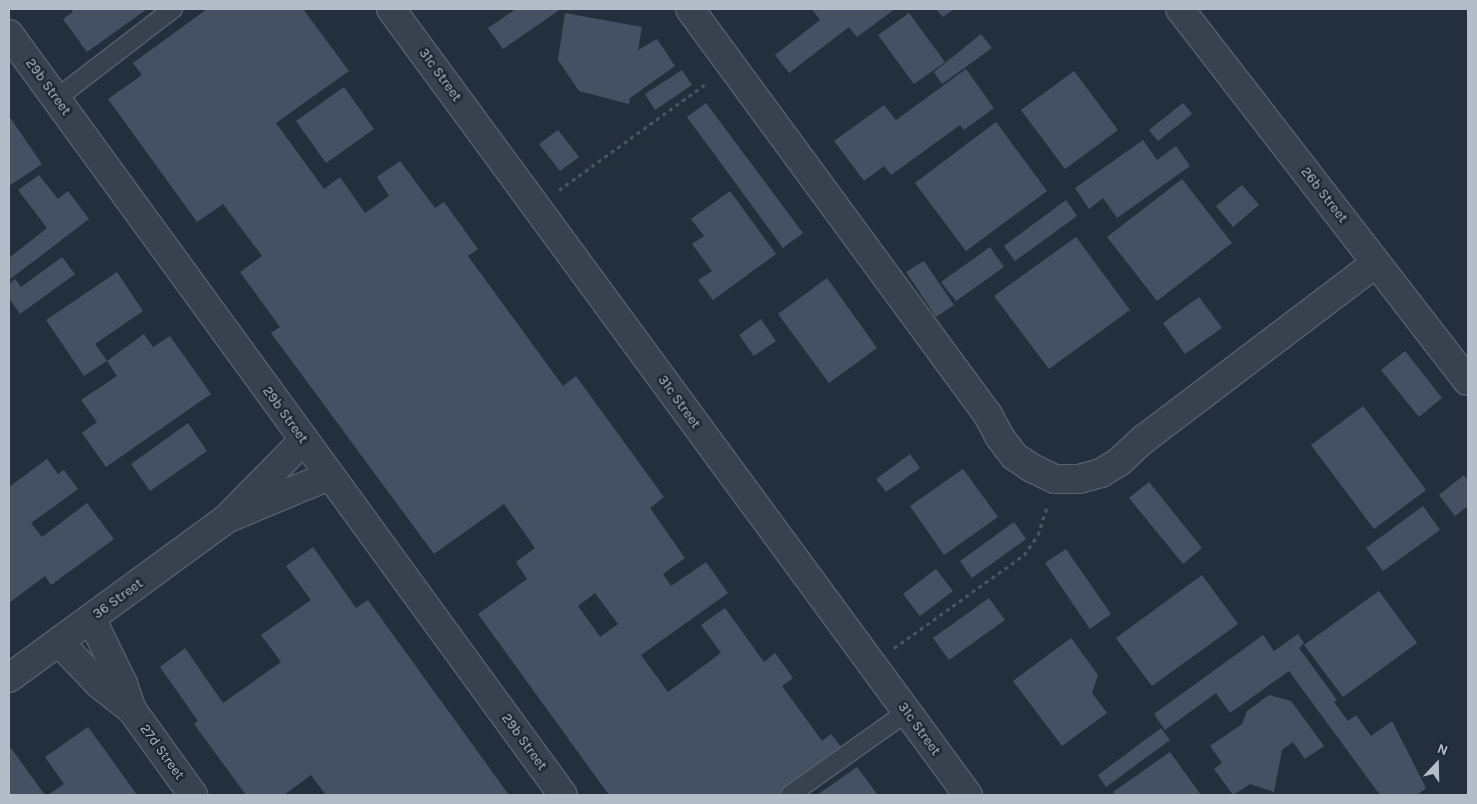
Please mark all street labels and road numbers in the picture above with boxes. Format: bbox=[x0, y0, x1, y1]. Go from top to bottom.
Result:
street label: 31c Street bbox=[415, 45, 465, 105]
street label: 29b Street bbox=[22, 55, 74, 119]
street label: 26b Street bbox=[1297, 164, 1351, 226]
street label: 31c Street bbox=[654, 372, 704, 432]
street label: 29b Street bbox=[259, 383, 311, 447]
street label: 36 Street bbox=[90, 575, 146, 623]
street label: 31c Street bbox=[894, 699, 944, 759]
street label: 29b Street bbox=[498, 710, 550, 774]
street label: 27d Street bbox=[136, 721, 188, 783]

